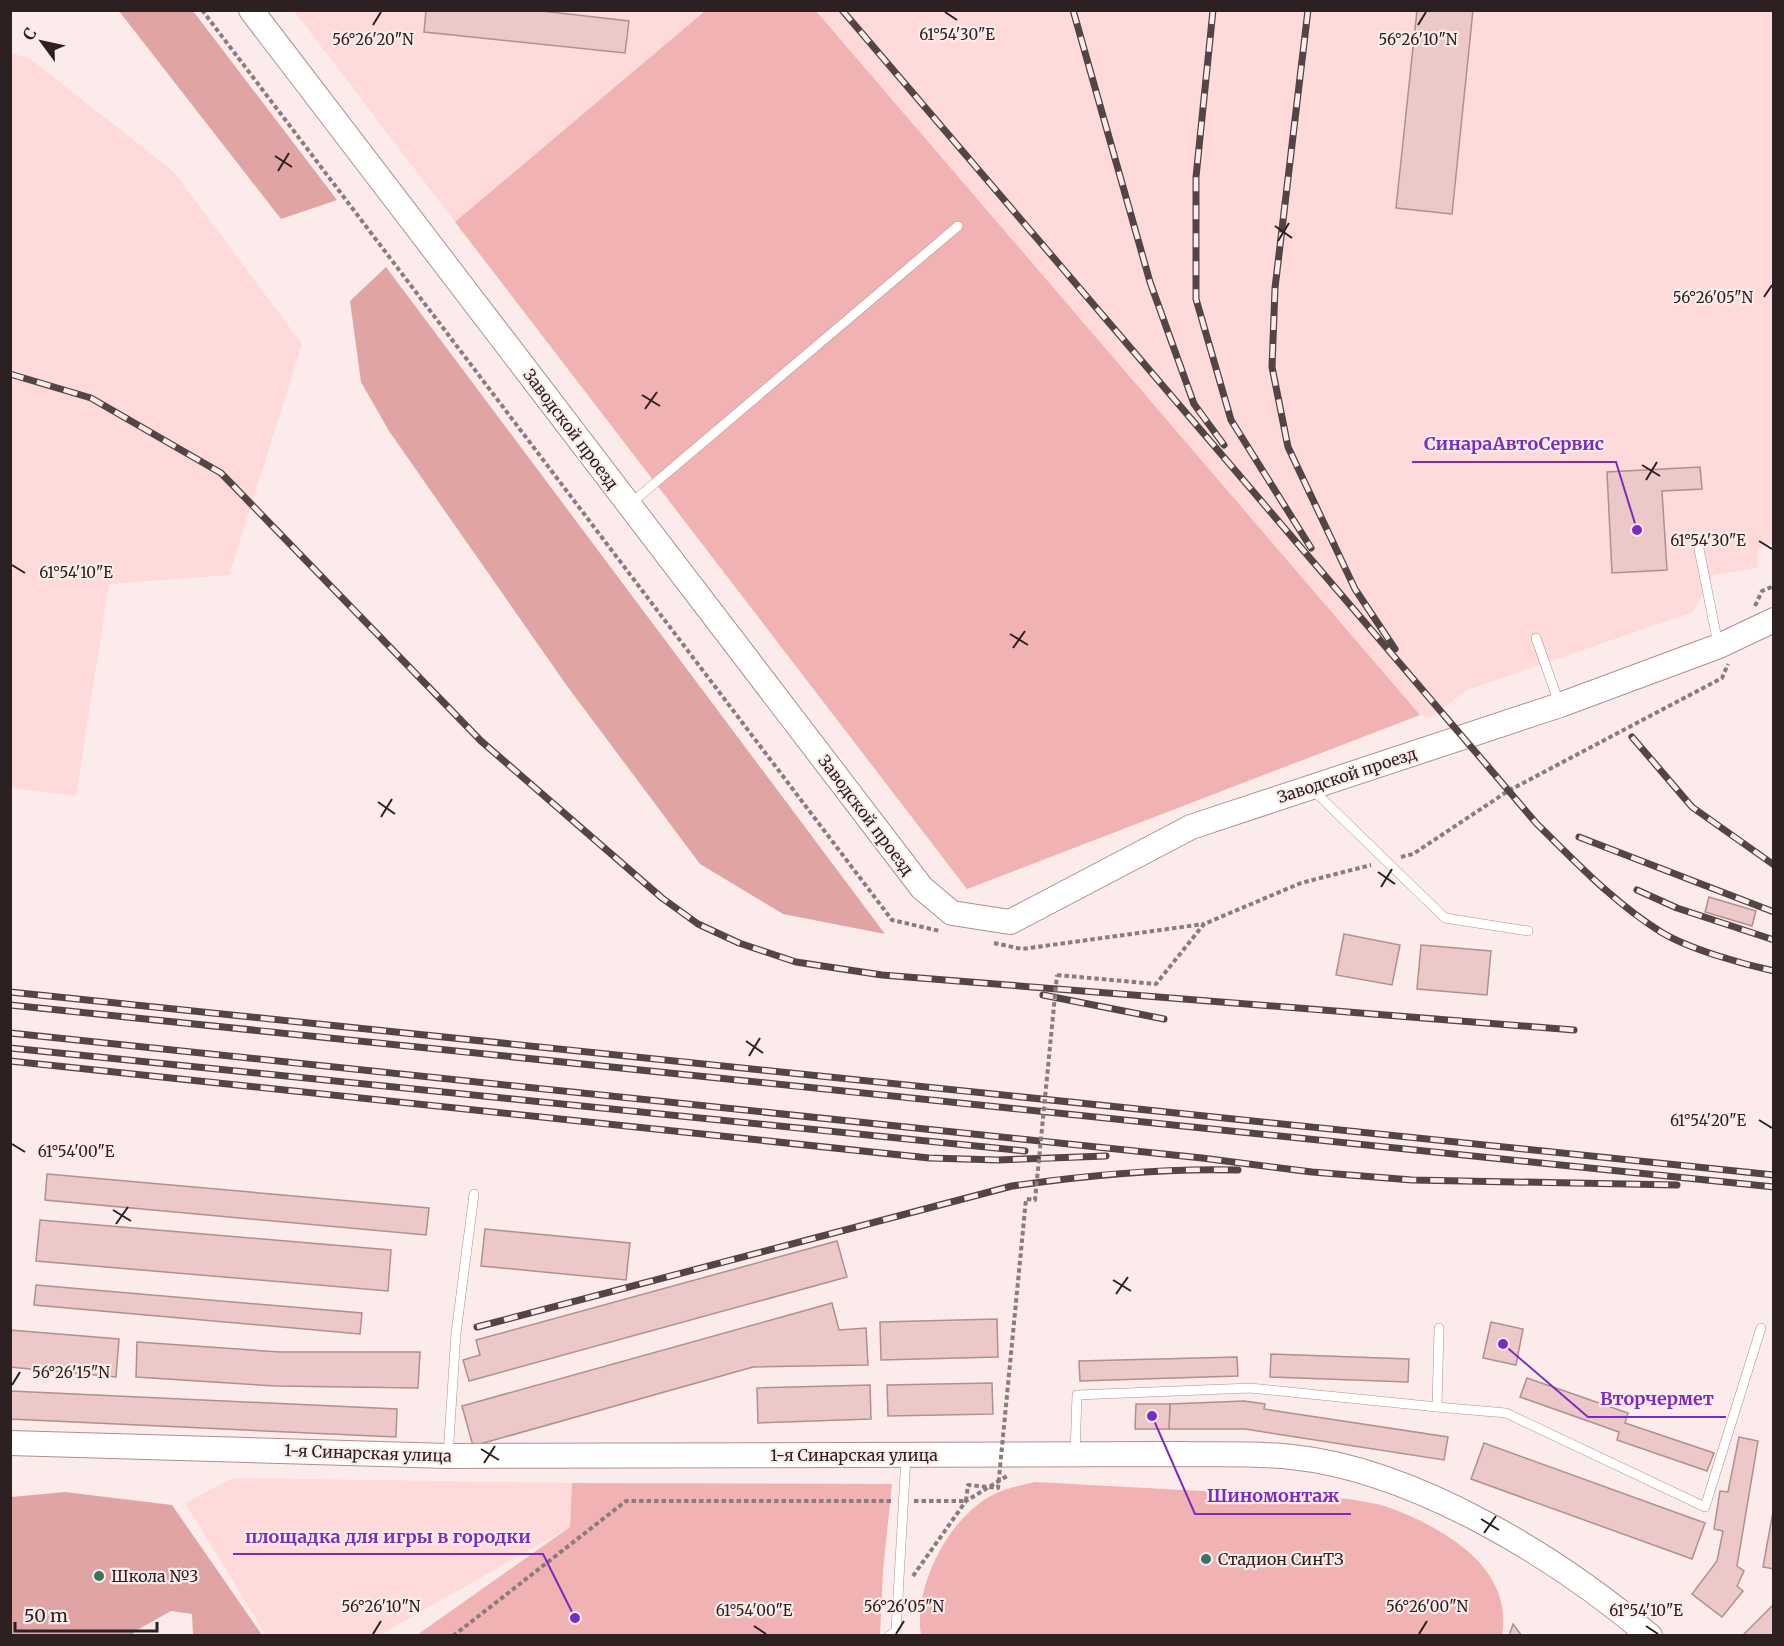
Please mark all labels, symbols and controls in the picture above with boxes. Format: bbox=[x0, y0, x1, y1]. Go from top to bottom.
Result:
north arrow bbox=[12, 12, 72, 72]
text: С bbox=[18, 24, 41, 44]
text: 61°54'30"E bbox=[919, 25, 995, 44]
text: 56°26'20"N bbox=[332, 30, 414, 49]
text: 56°26'10"N bbox=[1379, 30, 1458, 49]
text: 56°26'05"N bbox=[1673, 288, 1754, 307]
street label: Заводской проезд bbox=[519, 365, 623, 493]
callout: СинараАвтоСервис bbox=[1412, 426, 1616, 462]
text: СинараАвтоСервис bbox=[1424, 432, 1604, 455]
text: 61°54'30"E bbox=[1670, 531, 1746, 550]
text: 61°54'10"E bbox=[39, 563, 113, 582]
street label: Заводской проезд bbox=[1275, 743, 1419, 807]
street label: Заводской проезд bbox=[814, 751, 918, 879]
text: 61°54'20"E bbox=[1670, 1111, 1746, 1130]
text: 61°54'00"E bbox=[38, 1142, 115, 1161]
text: 56°26'15"N bbox=[32, 1363, 110, 1382]
callout: Вторчермет bbox=[1588, 1381, 1726, 1417]
text: Вторчермет bbox=[1600, 1387, 1714, 1410]
street label: 1-я Синарская улица bbox=[284, 1440, 453, 1466]
street label: 1-я Синарская улица bbox=[770, 1445, 938, 1465]
callout: Шиномонтаж bbox=[1195, 1478, 1351, 1514]
text: Шиномонтаж bbox=[1207, 1484, 1339, 1507]
callout: площадка для игры в городки bbox=[233, 1518, 543, 1554]
text: площадка для игры в городки bbox=[245, 1525, 531, 1548]
place label: Стадион СинТЗ bbox=[1218, 1549, 1343, 1569]
marker: Стадион СинТЗ bbox=[1199, 1552, 1213, 1566]
place label: Школа №3 bbox=[111, 1566, 198, 1586]
marker: Школа №3 bbox=[92, 1569, 106, 1583]
scale bar bbox=[15, 1595, 158, 1633]
text: 56°26'10"N bbox=[342, 1597, 421, 1616]
text: 56°26'05"N bbox=[864, 1597, 945, 1616]
text: 56°26'00"N bbox=[1386, 1597, 1468, 1616]
text: 61°54'00"E bbox=[716, 1601, 793, 1620]
text: 61°54'10"E bbox=[1609, 1601, 1683, 1620]
text: 50 m bbox=[24, 1604, 68, 1627]

